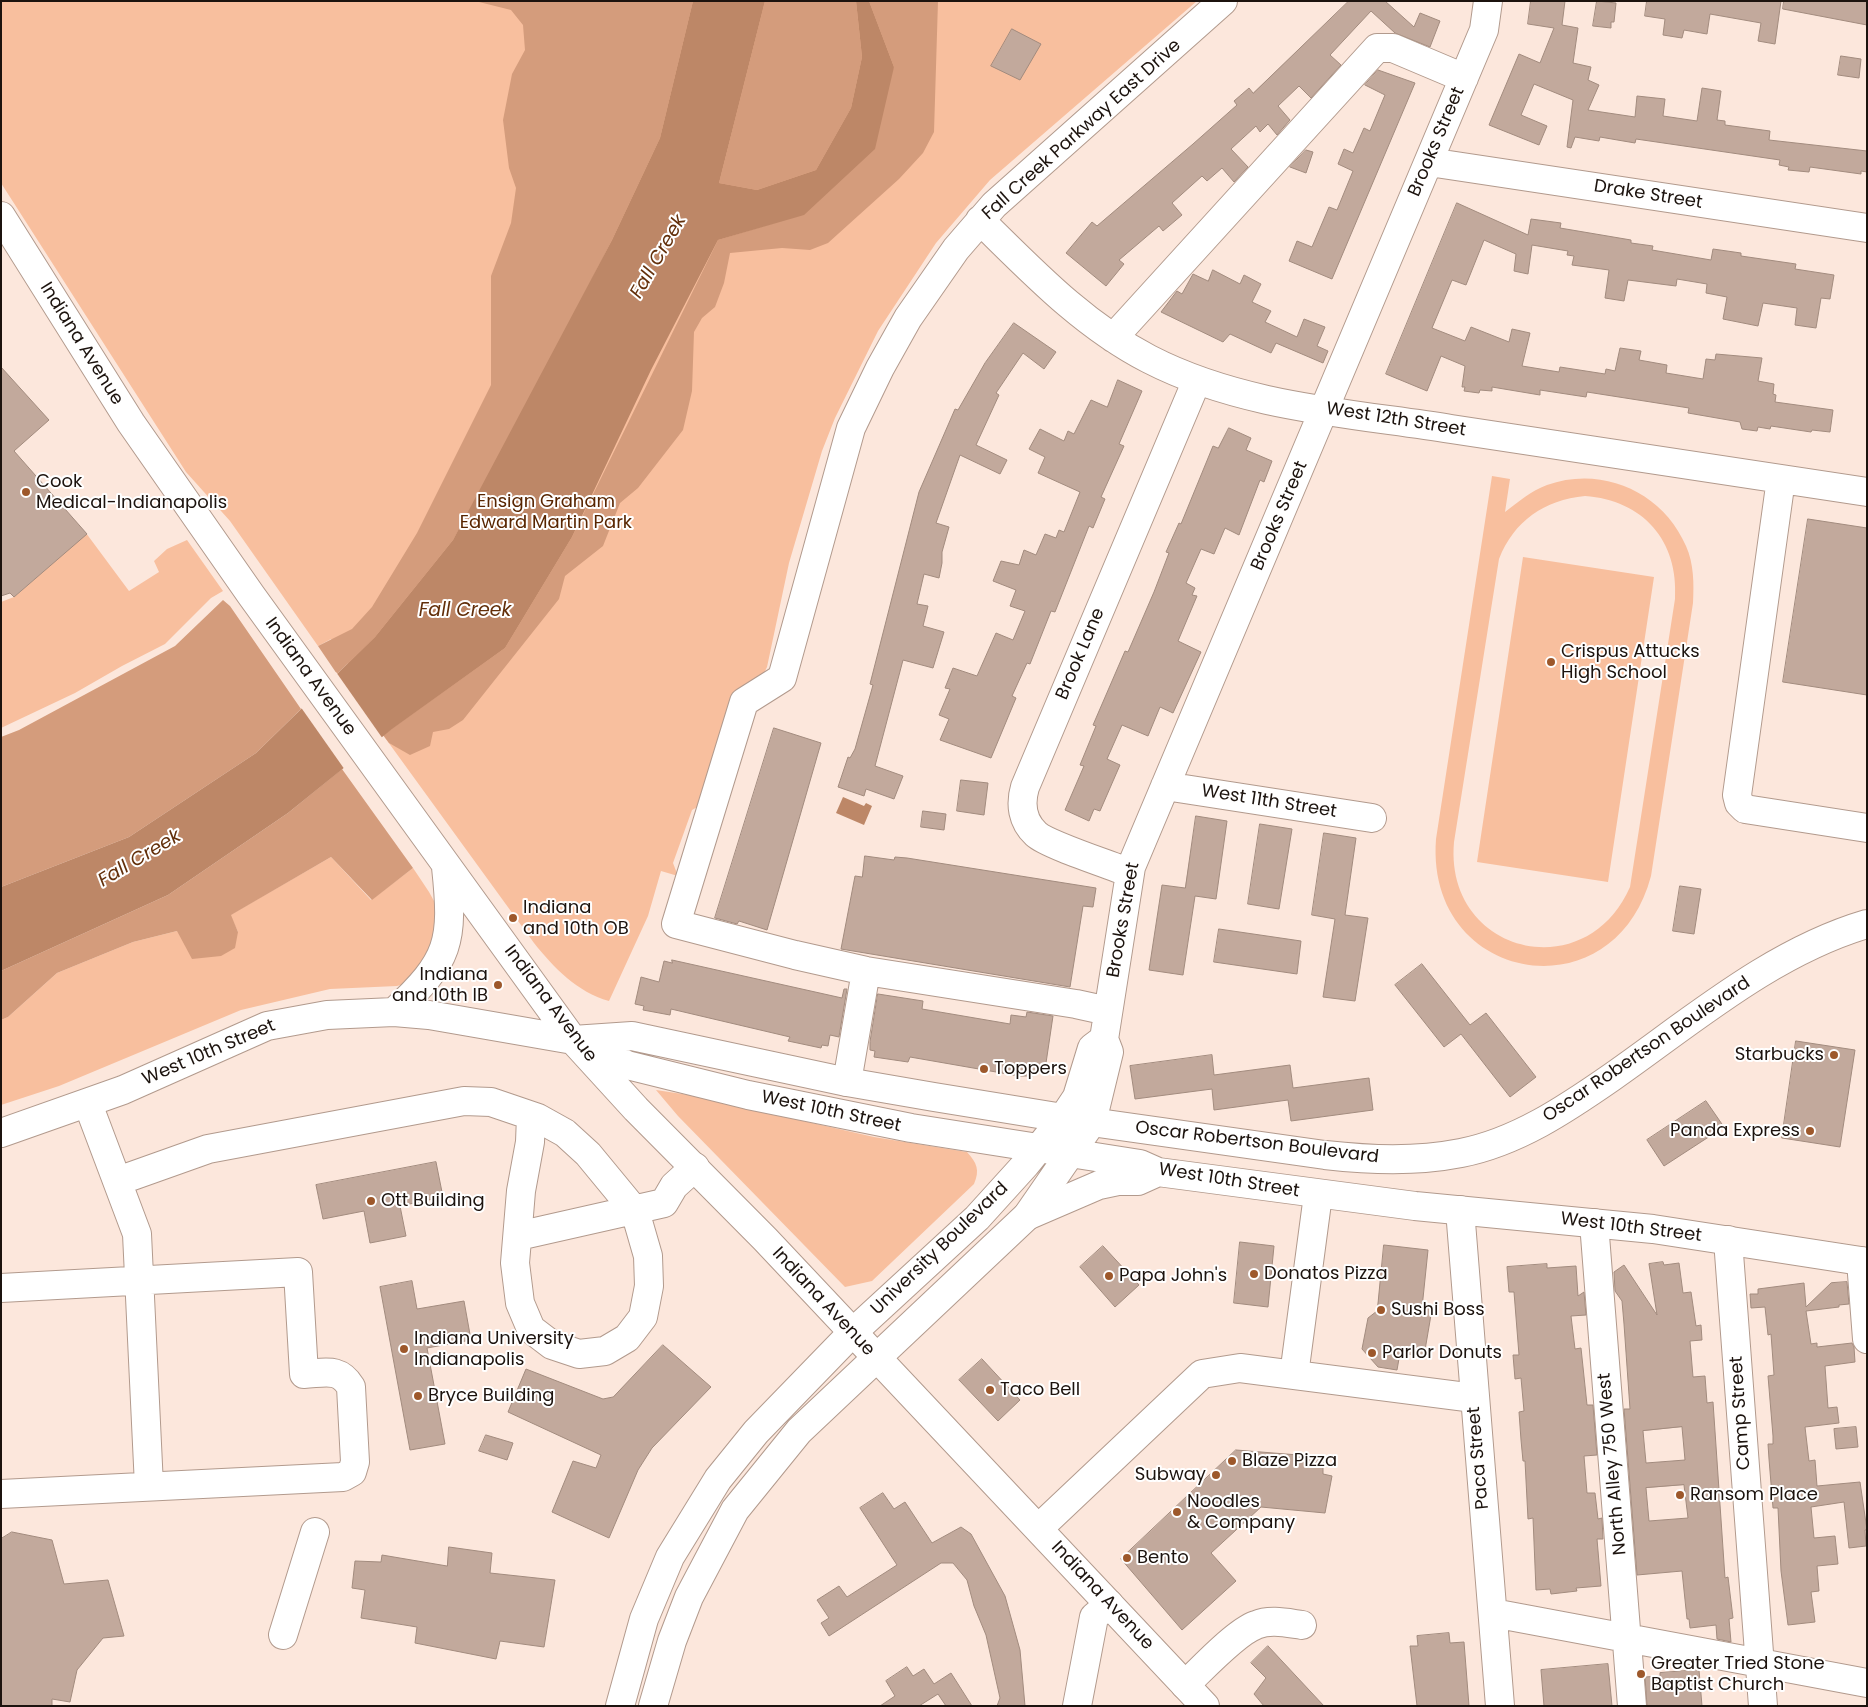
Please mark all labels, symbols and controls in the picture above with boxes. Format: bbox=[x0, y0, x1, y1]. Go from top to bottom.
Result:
street label: Fall Creek Parkway East Drive bbox=[978, 35, 1186, 225]
street label: Brooks Street bbox=[1404, 84, 1470, 200]
street label: Drake Street bbox=[1592, 176, 1704, 214]
water label: Fall Creek bbox=[626, 211, 692, 303]
street label: Indiana Avenue bbox=[35, 279, 127, 409]
street label: West 12th Street bbox=[1325, 398, 1467, 442]
street label: Brooks Street bbox=[1247, 458, 1313, 574]
place label: Cook Medical-Indianapolis bbox=[36, 471, 227, 514]
marker: Cook Medical-Indianapolis bbox=[20, 486, 32, 498]
park label: Ensign Graham Edward Martin Park bbox=[460, 491, 632, 534]
water label: Fall Creek bbox=[419, 600, 511, 622]
street label: Brook Lane bbox=[1052, 605, 1110, 703]
street label: Indiana Avenue bbox=[260, 614, 360, 740]
place label: Crispus Attucks High School bbox=[1561, 641, 1700, 684]
marker: Crispus Attucks High School bbox=[1545, 656, 1557, 668]
street label: West 11th Street bbox=[1200, 781, 1338, 823]
water label: Fall Creek bbox=[94, 825, 186, 893]
street label: Brooks Street bbox=[1103, 861, 1145, 979]
place label: Indiana and 10th OB bbox=[523, 897, 629, 940]
marker: Indiana and 10th OB bbox=[507, 912, 519, 924]
street label: Indiana Avenue bbox=[499, 941, 601, 1067]
place label: Indiana and 10th IB bbox=[392, 964, 488, 1006]
street label: Oscar Robertson Boulevard bbox=[1539, 972, 1755, 1128]
marker: Indiana and 10th IB bbox=[492, 979, 504, 991]
street label: West 10th Street bbox=[139, 1015, 279, 1091]
place label: Starbucks bbox=[1735, 1044, 1824, 1066]
marker: Starbucks bbox=[1828, 1049, 1840, 1061]
place label: Toppers bbox=[994, 1058, 1067, 1080]
marker: Toppers bbox=[978, 1063, 990, 1075]
street label: West 10th Street bbox=[759, 1087, 903, 1137]
street label: Oscar Robertson Boulevard bbox=[1134, 1117, 1380, 1169]
place label: Panda Express bbox=[1670, 1120, 1800, 1142]
marker: Panda Express bbox=[1804, 1125, 1816, 1137]
street label: West 10th Street bbox=[1157, 1159, 1301, 1203]
street label: University Boulevard bbox=[867, 1178, 1013, 1320]
place label: Ott Building bbox=[381, 1190, 485, 1212]
marker: Ott Building bbox=[365, 1195, 377, 1207]
street label: West 10th Street bbox=[1559, 1209, 1703, 1247]
street label: Indiana Avenue bbox=[767, 1243, 879, 1361]
place label: Donatos Pizza bbox=[1264, 1263, 1388, 1285]
place label: Papa John's bbox=[1119, 1265, 1227, 1287]
marker: Donatos Pizza bbox=[1248, 1268, 1260, 1280]
marker: Papa John's bbox=[1103, 1270, 1115, 1282]
place label: Sushi Boss bbox=[1391, 1299, 1485, 1321]
marker: Sushi Boss bbox=[1375, 1304, 1387, 1316]
place label: Indiana University Indianapolis bbox=[414, 1328, 574, 1370]
place label: Parlor Donuts bbox=[1382, 1342, 1502, 1364]
marker: Indiana University Indianapolis bbox=[398, 1343, 410, 1355]
marker: Parlor Donuts bbox=[1366, 1347, 1378, 1359]
street label: Camp Street bbox=[1726, 1355, 1756, 1471]
street label: North Alley 750 West bbox=[1594, 1372, 1632, 1556]
place label: Taco Bell bbox=[1000, 1379, 1080, 1401]
marker: Taco Bell bbox=[984, 1384, 996, 1396]
place label: Bryce Building bbox=[428, 1385, 554, 1407]
marker: Bryce Building bbox=[412, 1390, 424, 1402]
street label: Paca Street bbox=[1464, 1406, 1494, 1510]
place label: Blaze Pizza bbox=[1242, 1450, 1337, 1472]
marker: Blaze Pizza bbox=[1226, 1455, 1238, 1467]
place label: Subway bbox=[1135, 1464, 1206, 1486]
marker: Subway bbox=[1210, 1469, 1222, 1481]
place label: Ransom Place bbox=[1690, 1484, 1818, 1506]
marker: Ransom Place bbox=[1674, 1489, 1686, 1501]
place label: Noodles & Company bbox=[1187, 1491, 1295, 1534]
marker: Noodles & Company bbox=[1171, 1506, 1183, 1518]
street label: Indiana Avenue bbox=[1046, 1537, 1158, 1655]
place label: Bento bbox=[1137, 1547, 1189, 1569]
marker: Bento bbox=[1121, 1552, 1133, 1564]
place label: Greater Tried Stone Baptist Church bbox=[1651, 1653, 1825, 1696]
marker: Greater Tried Stone Baptist Church bbox=[1635, 1668, 1647, 1680]

